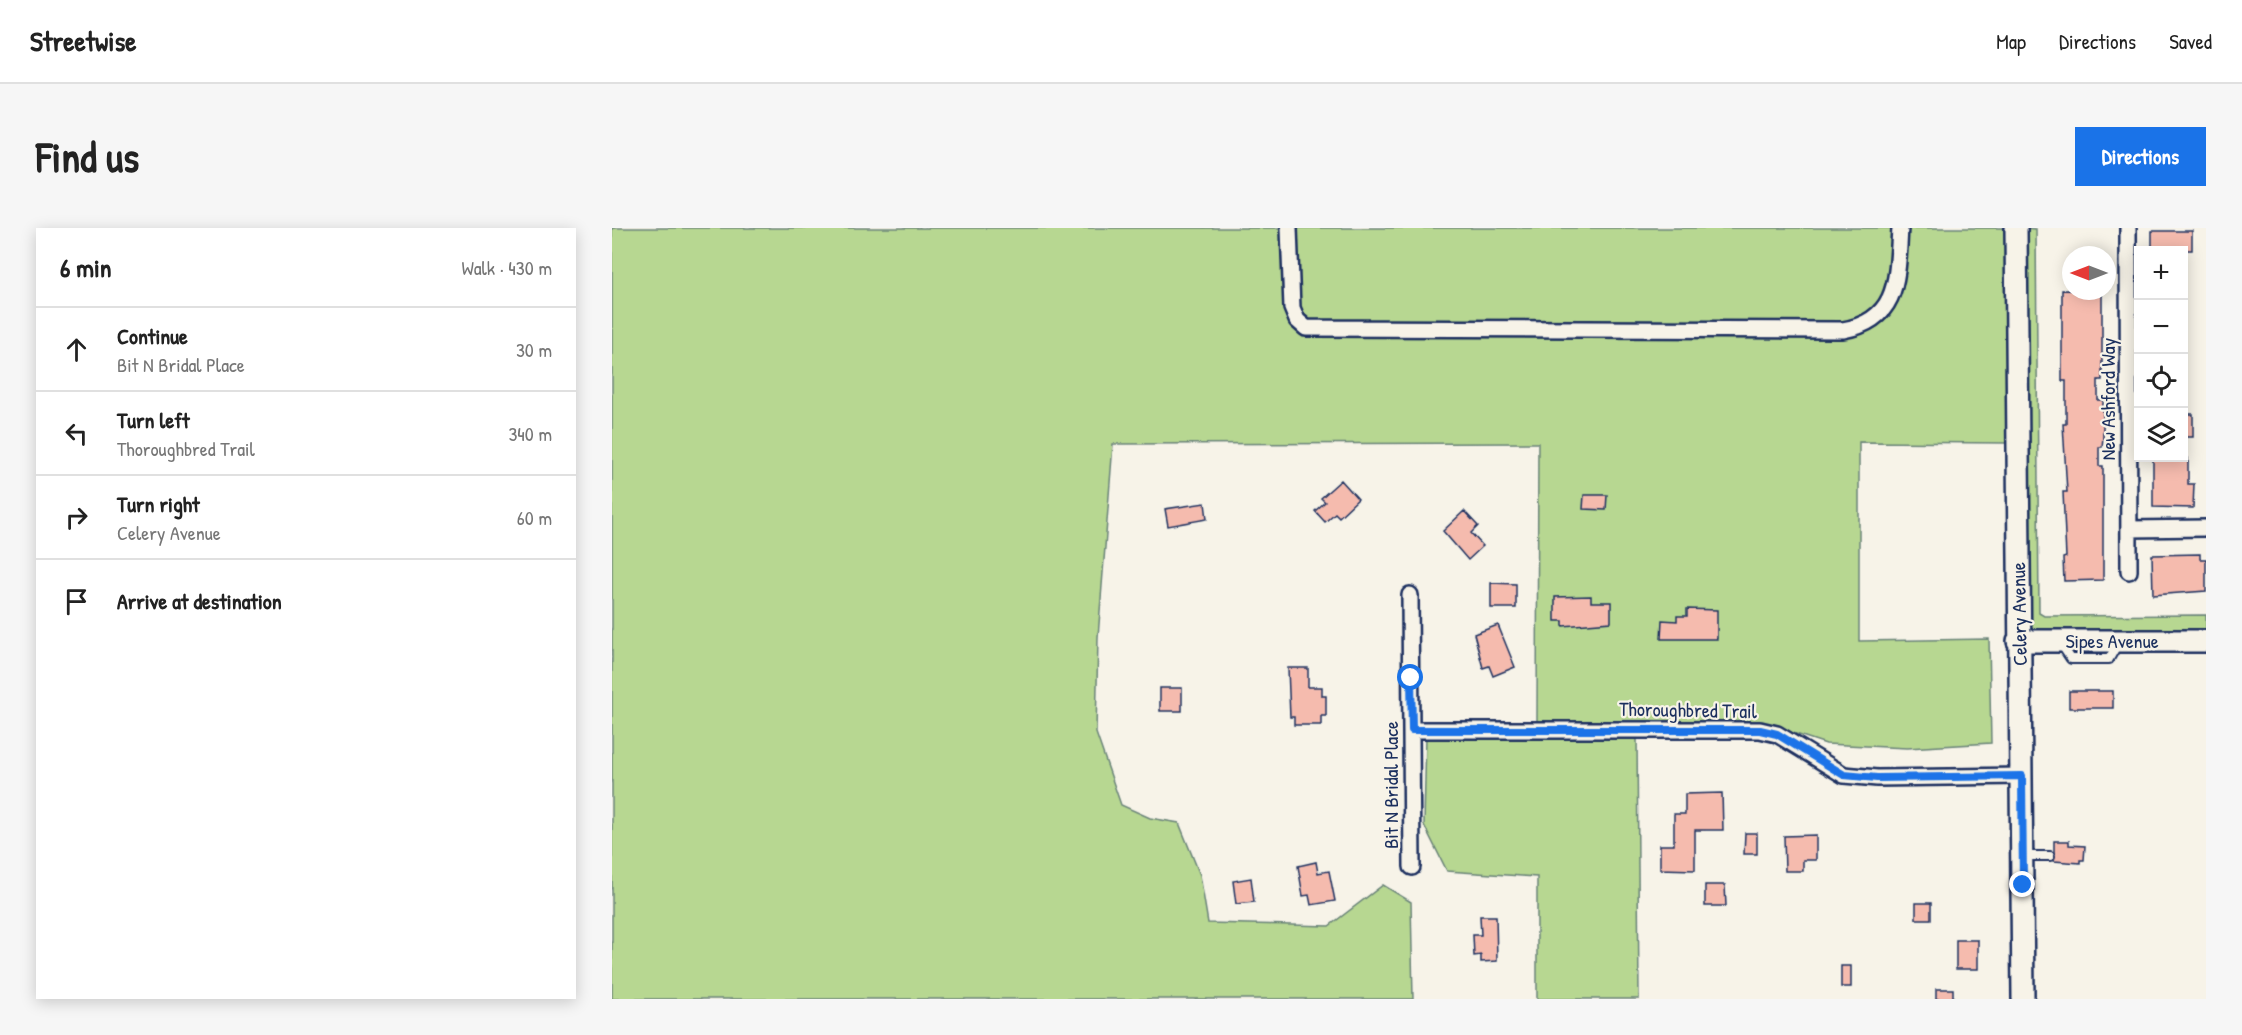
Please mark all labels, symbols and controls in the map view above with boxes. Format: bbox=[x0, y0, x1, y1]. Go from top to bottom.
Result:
text: Streetwise bbox=[30, 22, 136, 60]
text: Map bbox=[1996, 27, 2026, 56]
text: Directions bbox=[2059, 27, 2136, 56]
text: Saved bbox=[2169, 27, 2212, 56]
button: Directions bbox=[2075, 127, 2206, 186]
text: Find us bbox=[36, 128, 139, 185]
north arrow bbox=[2062, 246, 2116, 300]
map controls bbox=[2134, 246, 2188, 462]
button: + bbox=[2134, 246, 2188, 300]
text: 6 min bbox=[60, 250, 112, 285]
text: Walk · 430 m bbox=[461, 254, 552, 281]
button: − bbox=[2134, 300, 2188, 354]
text: Continue bbox=[117, 321, 188, 351]
icon: ahead bbox=[60, 333, 93, 366]
text: 30 m bbox=[516, 336, 552, 363]
street label: New Ashford Way bbox=[2094, 338, 2121, 460]
text: Bit N Bridal Place bbox=[117, 351, 245, 378]
button: locate bbox=[2134, 354, 2188, 408]
text: Turn left bbox=[117, 405, 190, 435]
button: layers bbox=[2134, 408, 2188, 462]
icon: left bbox=[60, 417, 93, 450]
text: 340 m bbox=[508, 420, 552, 447]
text: Thoroughbred Trail bbox=[117, 435, 255, 462]
text: Turn right bbox=[117, 489, 200, 519]
icon: right bbox=[60, 501, 93, 534]
text: 60 m bbox=[517, 504, 552, 531]
text: Celery Avenue bbox=[117, 519, 221, 546]
street label: Celery Avenue bbox=[2004, 562, 2033, 666]
icon: arrive bbox=[60, 585, 93, 618]
text: Arrive at destination bbox=[117, 586, 282, 616]
street label: Sipes Avenue bbox=[2065, 627, 2159, 654]
route start bbox=[1397, 664, 1423, 690]
street label: Thoroughbred Trail bbox=[1619, 695, 1758, 724]
street label: Bit N Bridal Place bbox=[1377, 721, 1404, 849]
route end bbox=[2009, 871, 2035, 897]

